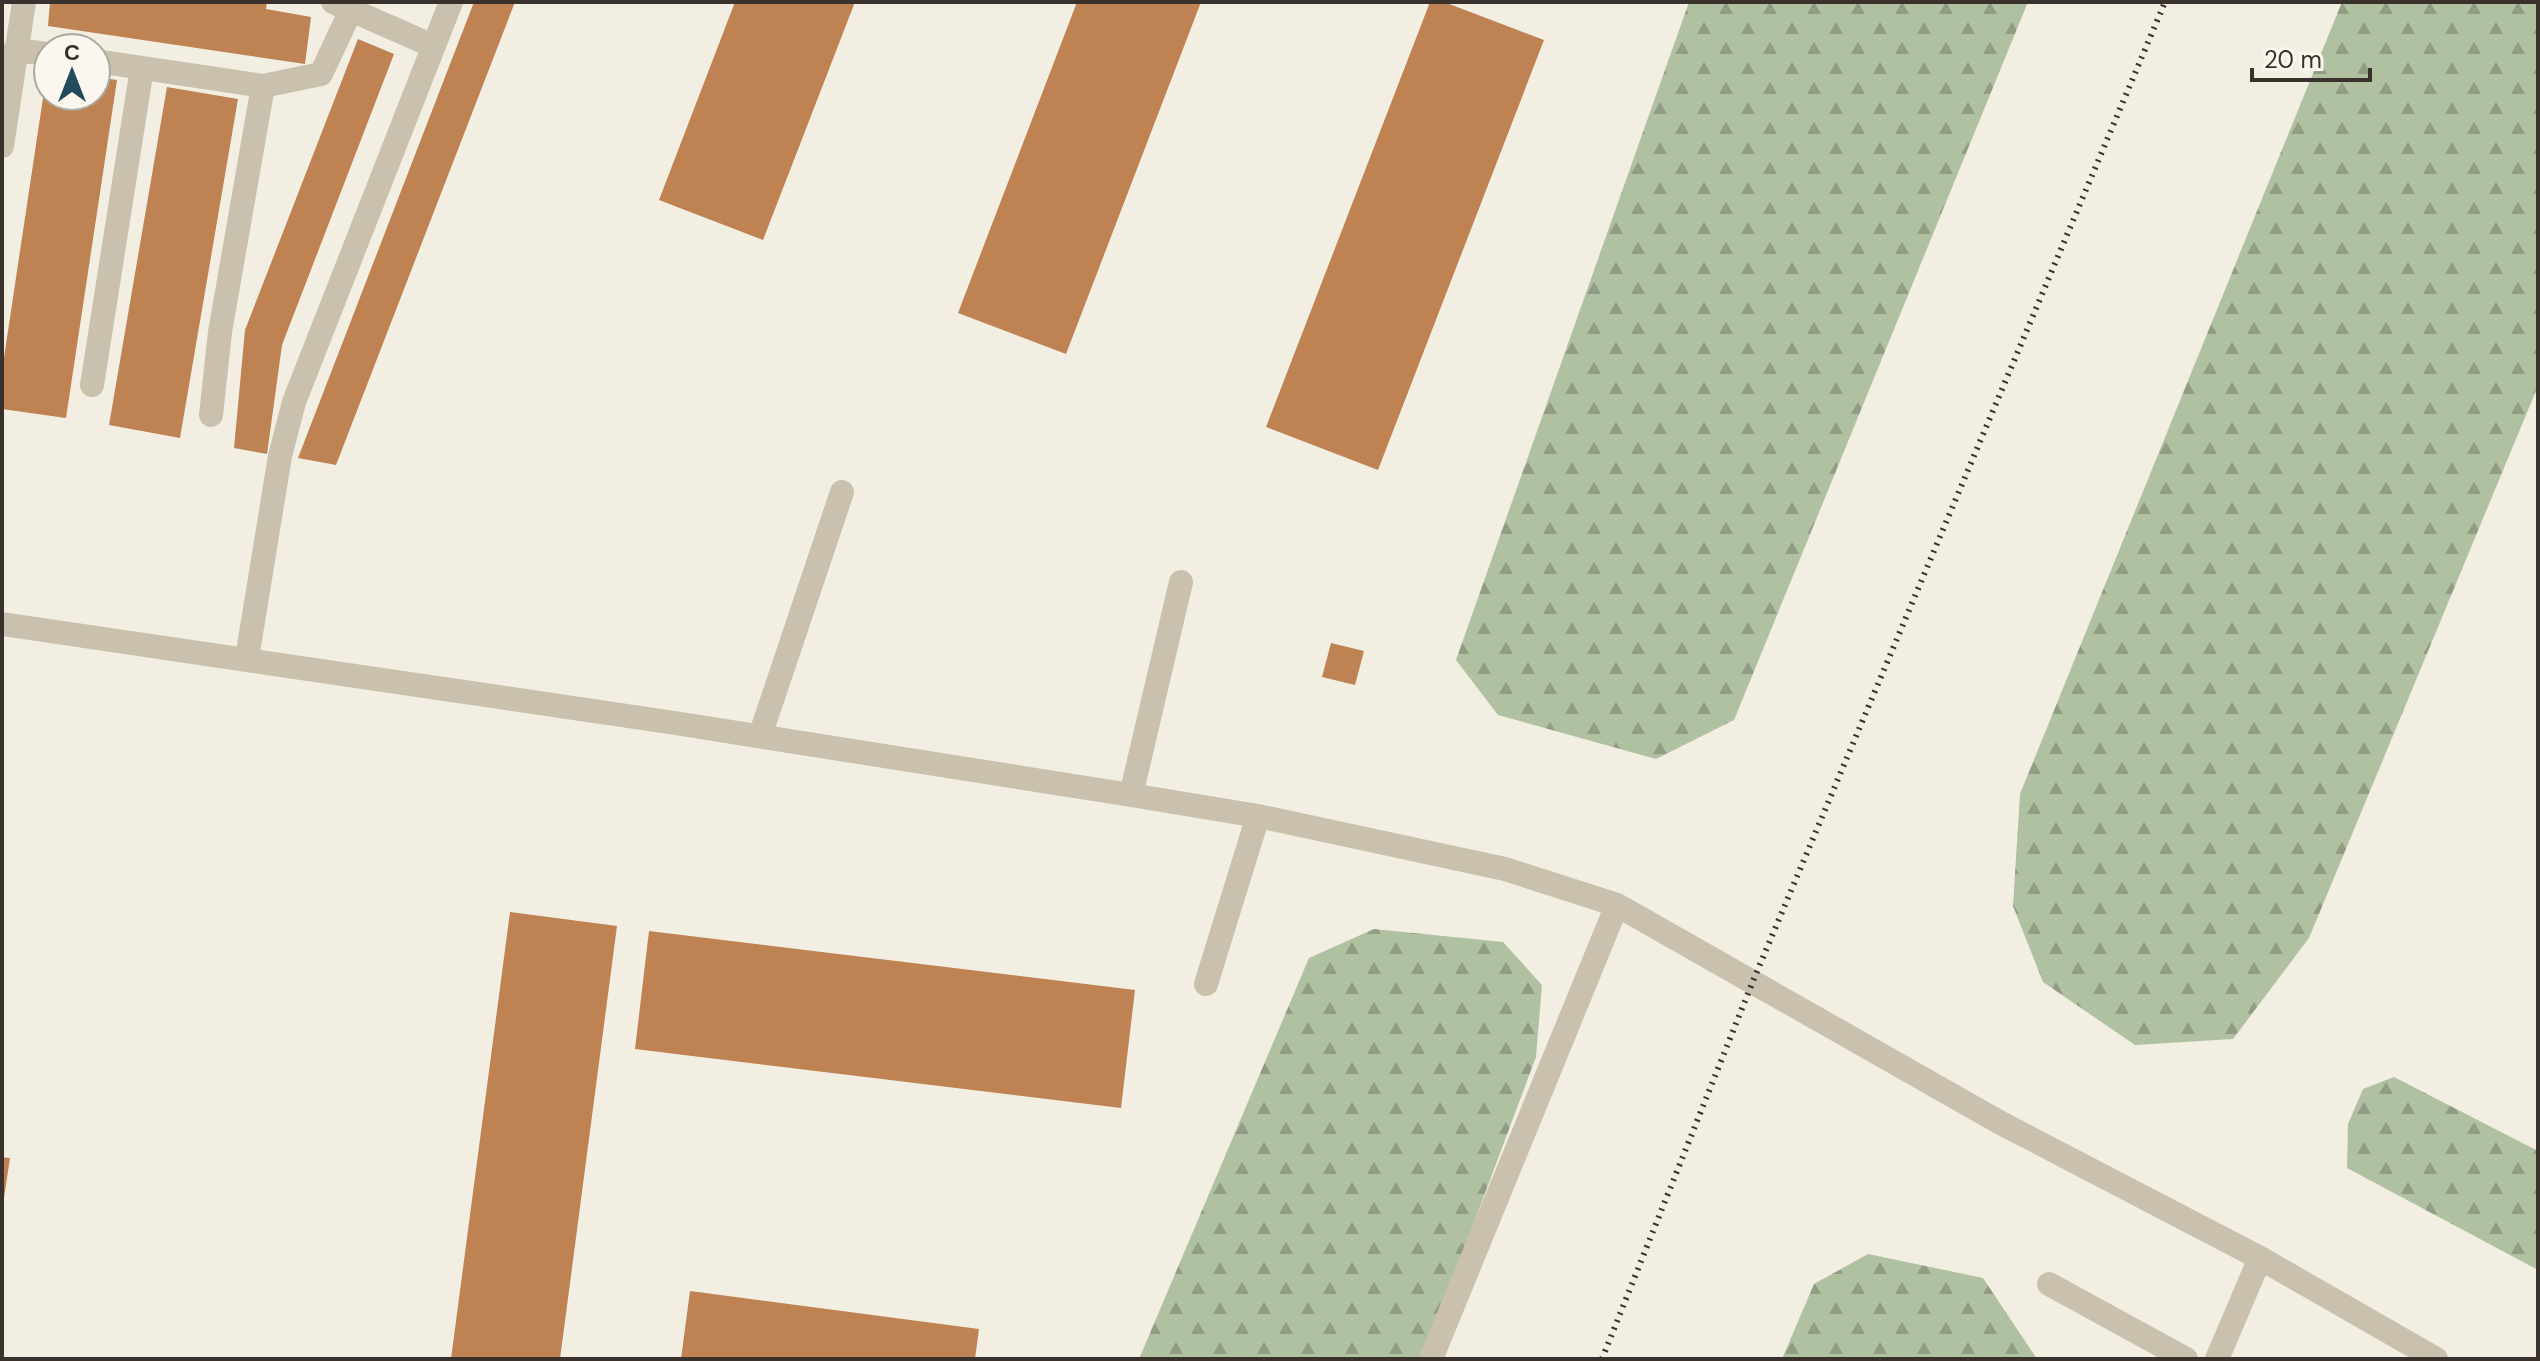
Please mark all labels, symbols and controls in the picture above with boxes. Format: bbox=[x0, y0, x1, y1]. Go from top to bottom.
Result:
north arrow bbox=[32, 32, 112, 112]
scale bar bbox=[2252, 32, 2370, 82]
text: С bbox=[64, 38, 80, 67]
text: 20 m bbox=[2264, 44, 2322, 75]

